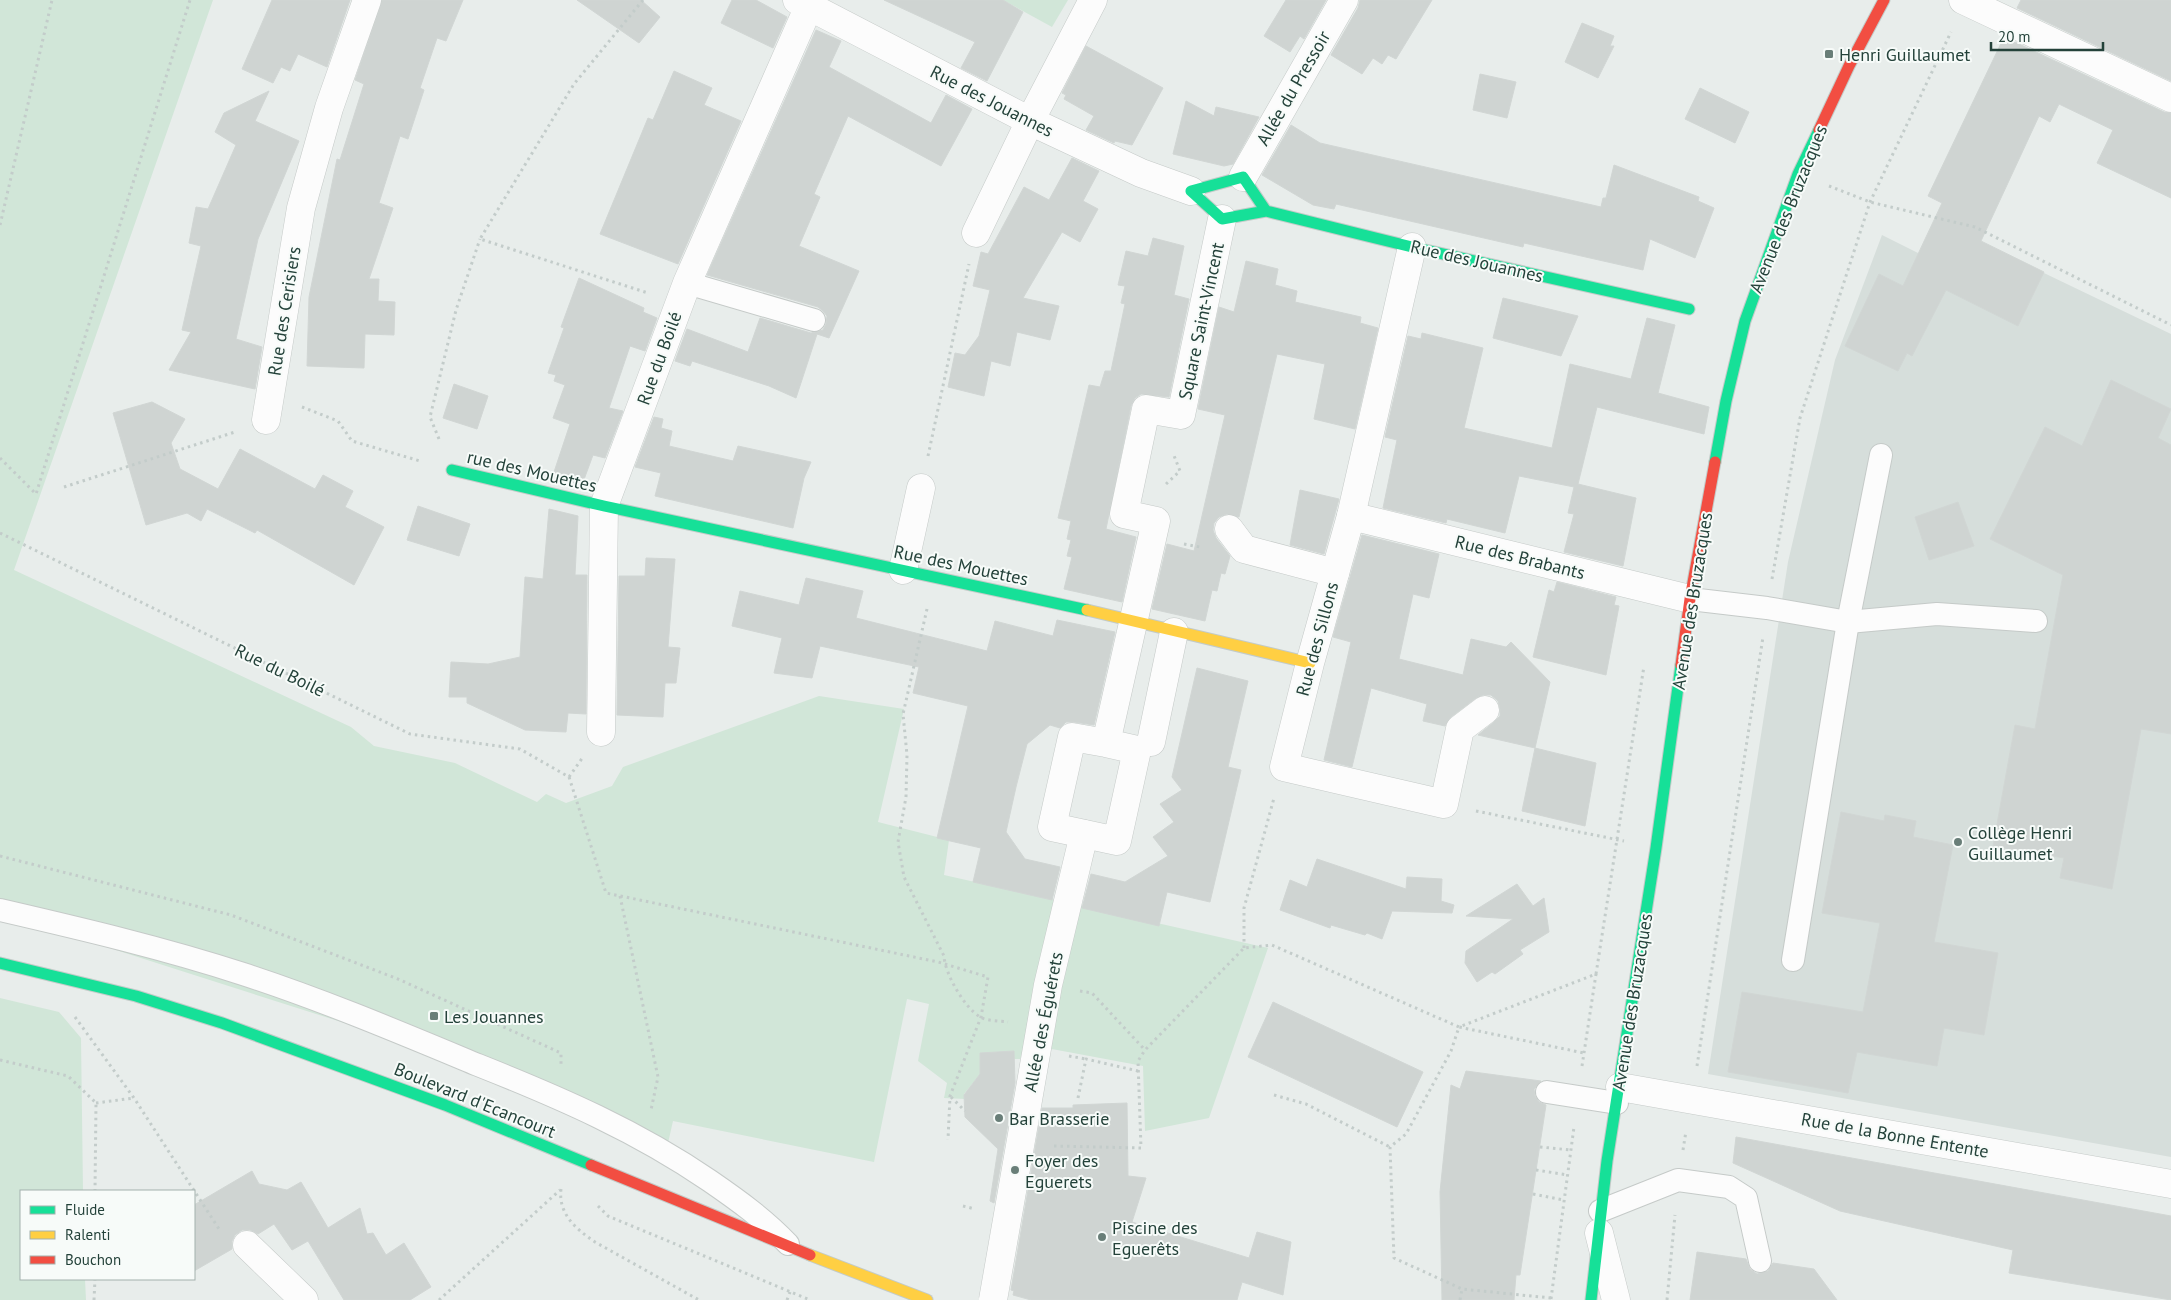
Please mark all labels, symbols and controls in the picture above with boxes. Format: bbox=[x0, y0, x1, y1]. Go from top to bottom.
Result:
scale bar bbox=[1991, 20, 2104, 52]
street label: Allée du Pressoir bbox=[1251, 27, 1335, 149]
text: 20 m bbox=[1998, 27, 2031, 46]
place label: Henri Guillaumet bbox=[1839, 43, 1970, 66]
marker: Henri Guillaumet bbox=[1823, 48, 1835, 60]
street label: Rue des Jouannes bbox=[926, 60, 1058, 142]
street label: Avenue des Bruzacques bbox=[1744, 122, 1832, 296]
street label: Rue des Jouannes bbox=[1408, 235, 1546, 287]
street label: Square Saint-Vincent bbox=[1173, 240, 1229, 402]
street label: Rue des Cerisiers bbox=[262, 245, 306, 377]
street label: Rue du Boilé bbox=[631, 308, 687, 408]
street label: rue des Mouettes bbox=[465, 445, 599, 497]
street label: Avenue des Bruzacques bbox=[1667, 511, 1717, 691]
street label: Rue des Brabants bbox=[1453, 530, 1587, 584]
street label: Rue des Mouettes bbox=[892, 540, 1030, 590]
street label: Rue des Sillons bbox=[1291, 579, 1343, 699]
street label: Rue du Boilé bbox=[231, 638, 329, 702]
place label: Collège Henri Guillaumet bbox=[1968, 821, 2072, 865]
marker: Collège Henri Guillaumet bbox=[1952, 836, 1964, 848]
street label: Avenue des Bruzacques bbox=[1607, 912, 1657, 1092]
street label: Allée des Éguérets bbox=[1018, 950, 1068, 1094]
place label: Les Jouannes bbox=[444, 1005, 544, 1028]
marker: Les Jouannes bbox=[428, 1010, 440, 1022]
street label: Boulevard d'Ecancourt bbox=[391, 1057, 559, 1143]
place label: Bar Brasserie bbox=[1009, 1107, 1109, 1130]
street label: Rue de la Bonne Entente bbox=[1799, 1107, 1991, 1163]
marker: Bar Brasserie bbox=[993, 1112, 1005, 1124]
place label: Foyer des Eguerets bbox=[1025, 1149, 1098, 1193]
marker: Foyer des Eguerets bbox=[1009, 1164, 1021, 1176]
legend bbox=[20, 1190, 195, 1280]
text: Fluide bbox=[65, 1200, 105, 1219]
place label: Piscine des Eguerêts bbox=[1112, 1216, 1198, 1260]
text: Ralenti bbox=[65, 1225, 111, 1244]
marker: Piscine des Eguerêts bbox=[1096, 1231, 1108, 1243]
text: Bouchon bbox=[65, 1250, 121, 1269]

